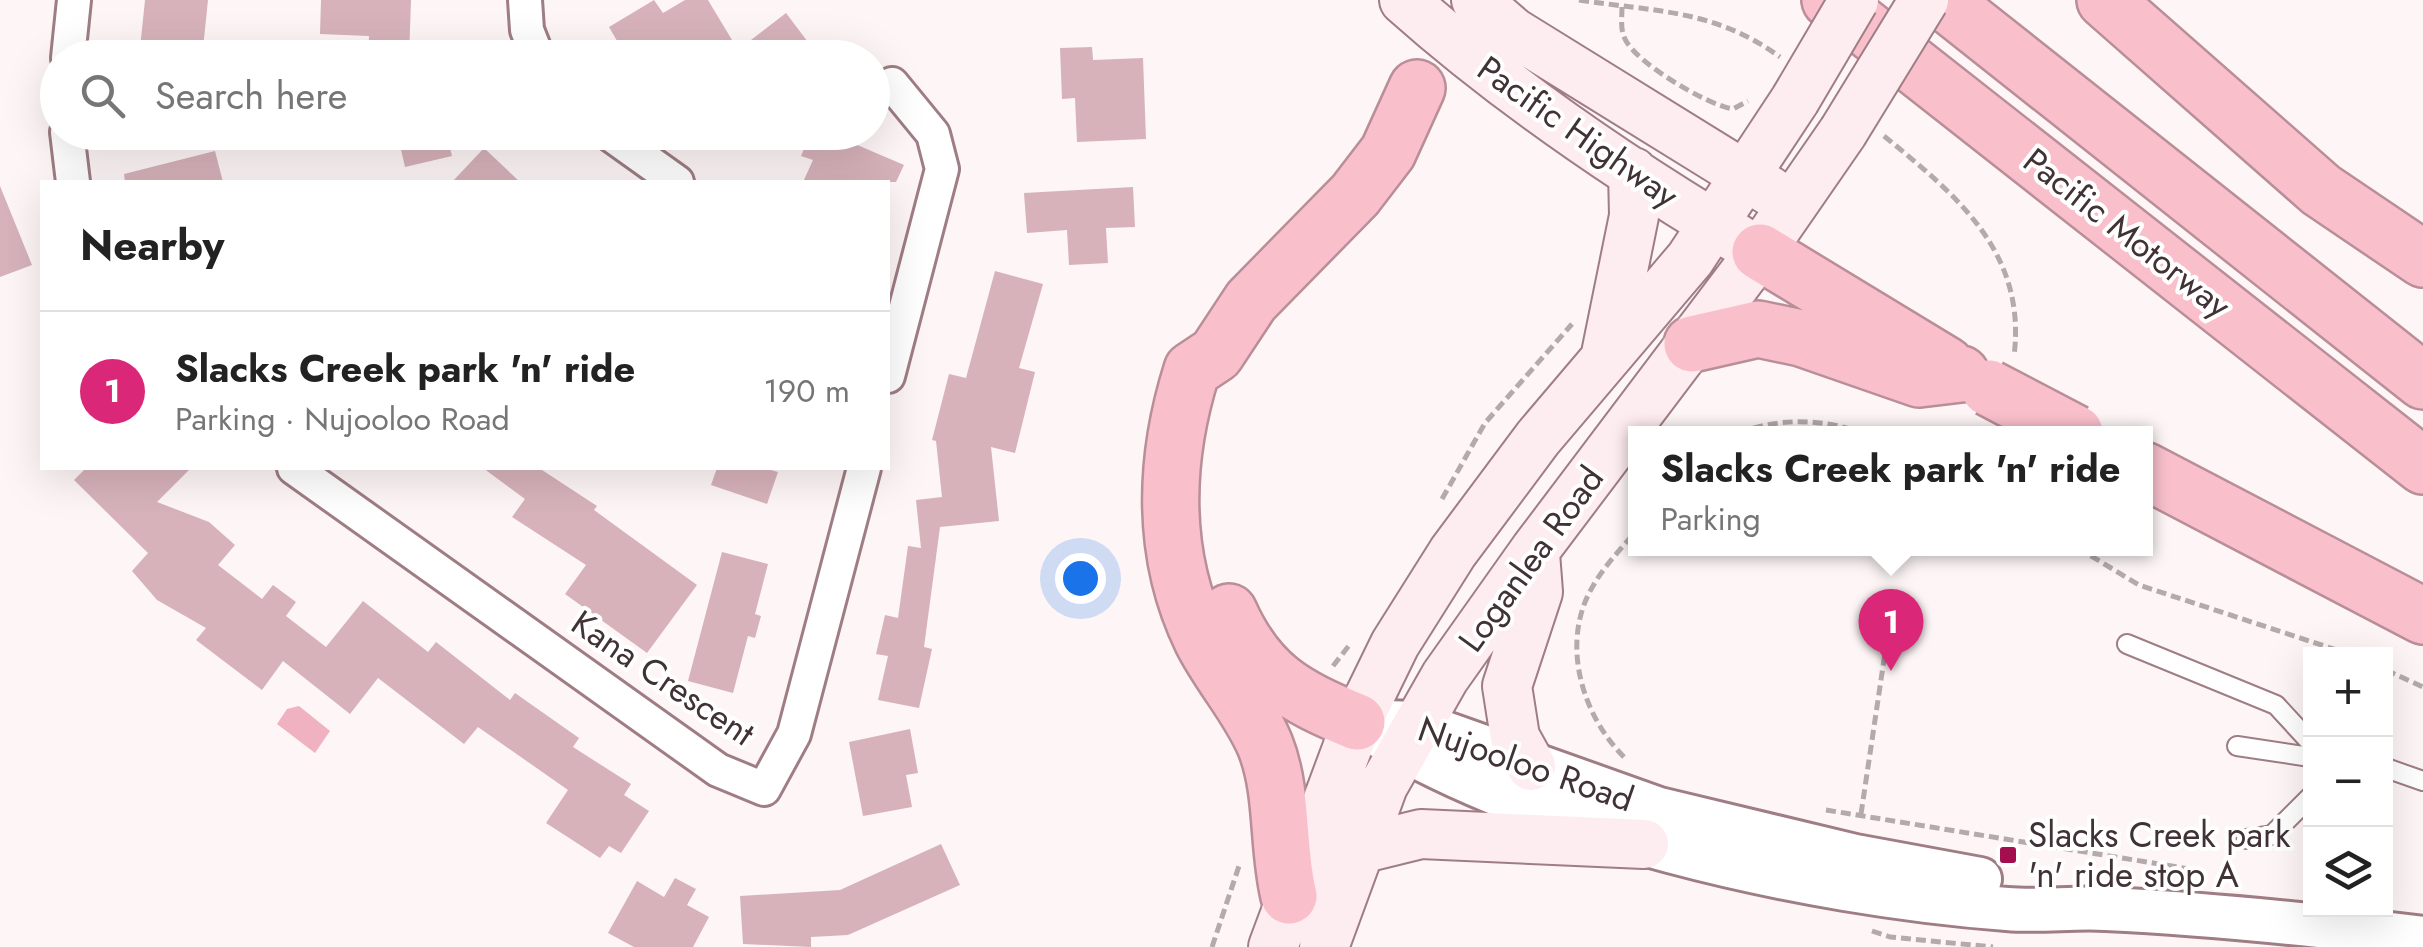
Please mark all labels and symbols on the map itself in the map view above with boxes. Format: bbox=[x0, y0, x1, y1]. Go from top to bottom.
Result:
street label: Pacific Highway bbox=[1467, 44, 1689, 220]
street label: Pacific Motorway bbox=[2013, 136, 2242, 330]
street label: Loganlea Road bbox=[1446, 456, 1616, 662]
your location bbox=[1055, 553, 1106, 604]
pin: 1 bbox=[1858, 588, 1924, 671]
street label: Kana Crescent bbox=[561, 598, 765, 758]
street label: Nujooloo Road bbox=[1412, 704, 1640, 824]
place label: Slacks Creek park 'n' ride stop A bbox=[2028, 810, 2291, 900]
marker: Slacks Creek park 'n' ride stop A bbox=[1997, 844, 2019, 866]

